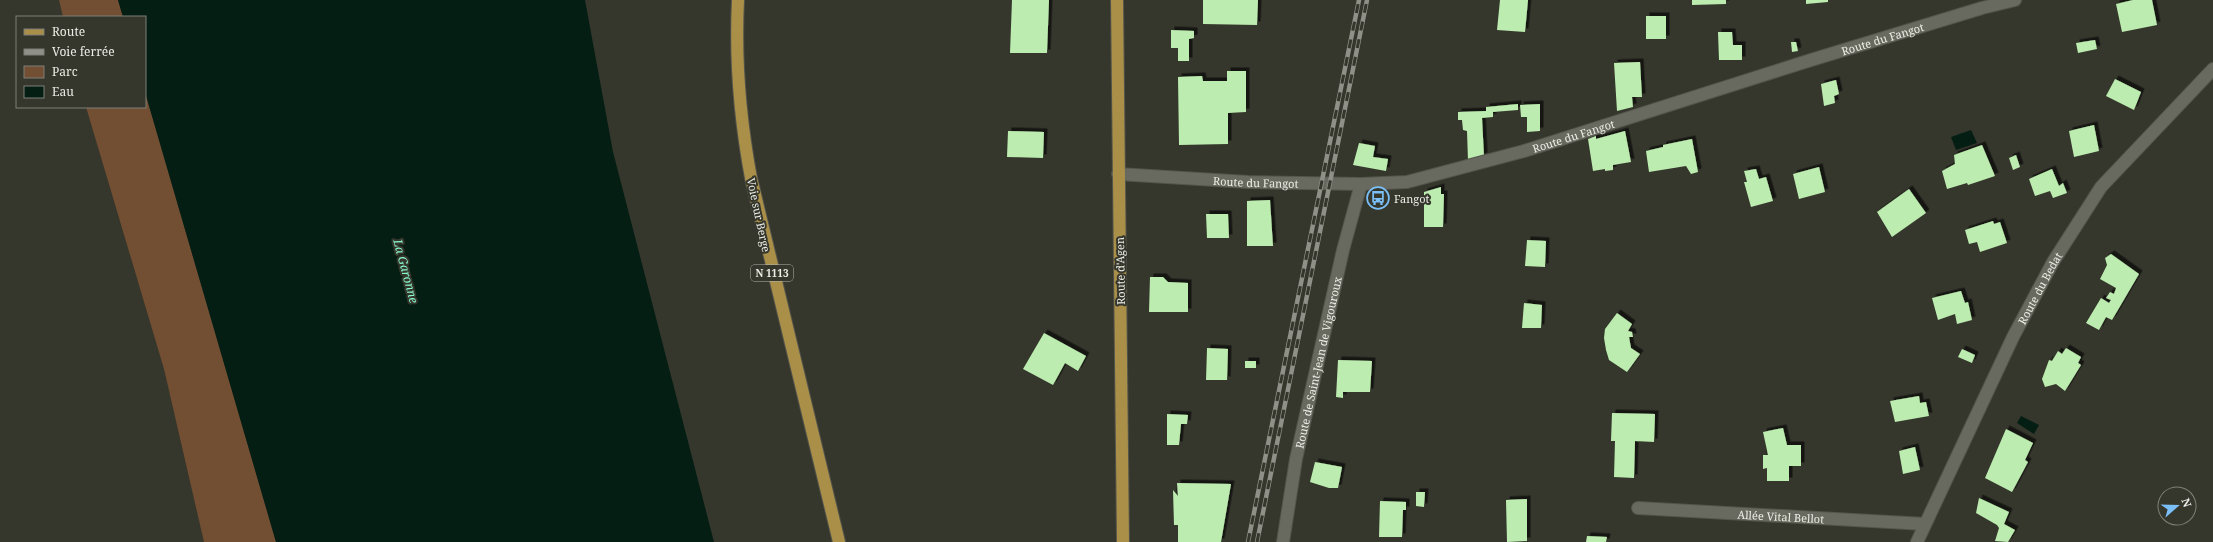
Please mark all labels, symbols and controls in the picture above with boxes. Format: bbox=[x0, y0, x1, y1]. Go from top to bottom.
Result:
legend bbox=[16, 16, 146, 108]
street label: Route du Fangot bbox=[1839, 19, 1925, 58]
text: Route bbox=[52, 23, 85, 40]
text: Voie ferrée bbox=[52, 43, 115, 60]
text: Parc bbox=[52, 63, 78, 80]
text: Eau bbox=[52, 83, 74, 100]
street label: Route du Fangot bbox=[1530, 115, 1616, 155]
street label: Route du Fangot bbox=[1213, 172, 1299, 190]
street label: Voie sur Berge bbox=[744, 177, 774, 254]
bus stop icon: Fangot bbox=[1365, 185, 1391, 211]
place label: Fangot bbox=[1394, 191, 1430, 206]
water label: La Garonne bbox=[389, 236, 423, 305]
street label: Route d'Agen bbox=[1112, 237, 1128, 305]
street label: Route du Bedat bbox=[2014, 249, 2065, 327]
road number: N 1113 bbox=[751, 265, 793, 281]
street label: Route de Saint-Jean de Vigouroux bbox=[1291, 275, 1344, 450]
north arrow bbox=[2157, 486, 2197, 526]
text: N bbox=[2178, 496, 2196, 509]
street label: Allée Vital Bellot bbox=[1737, 506, 1825, 526]

